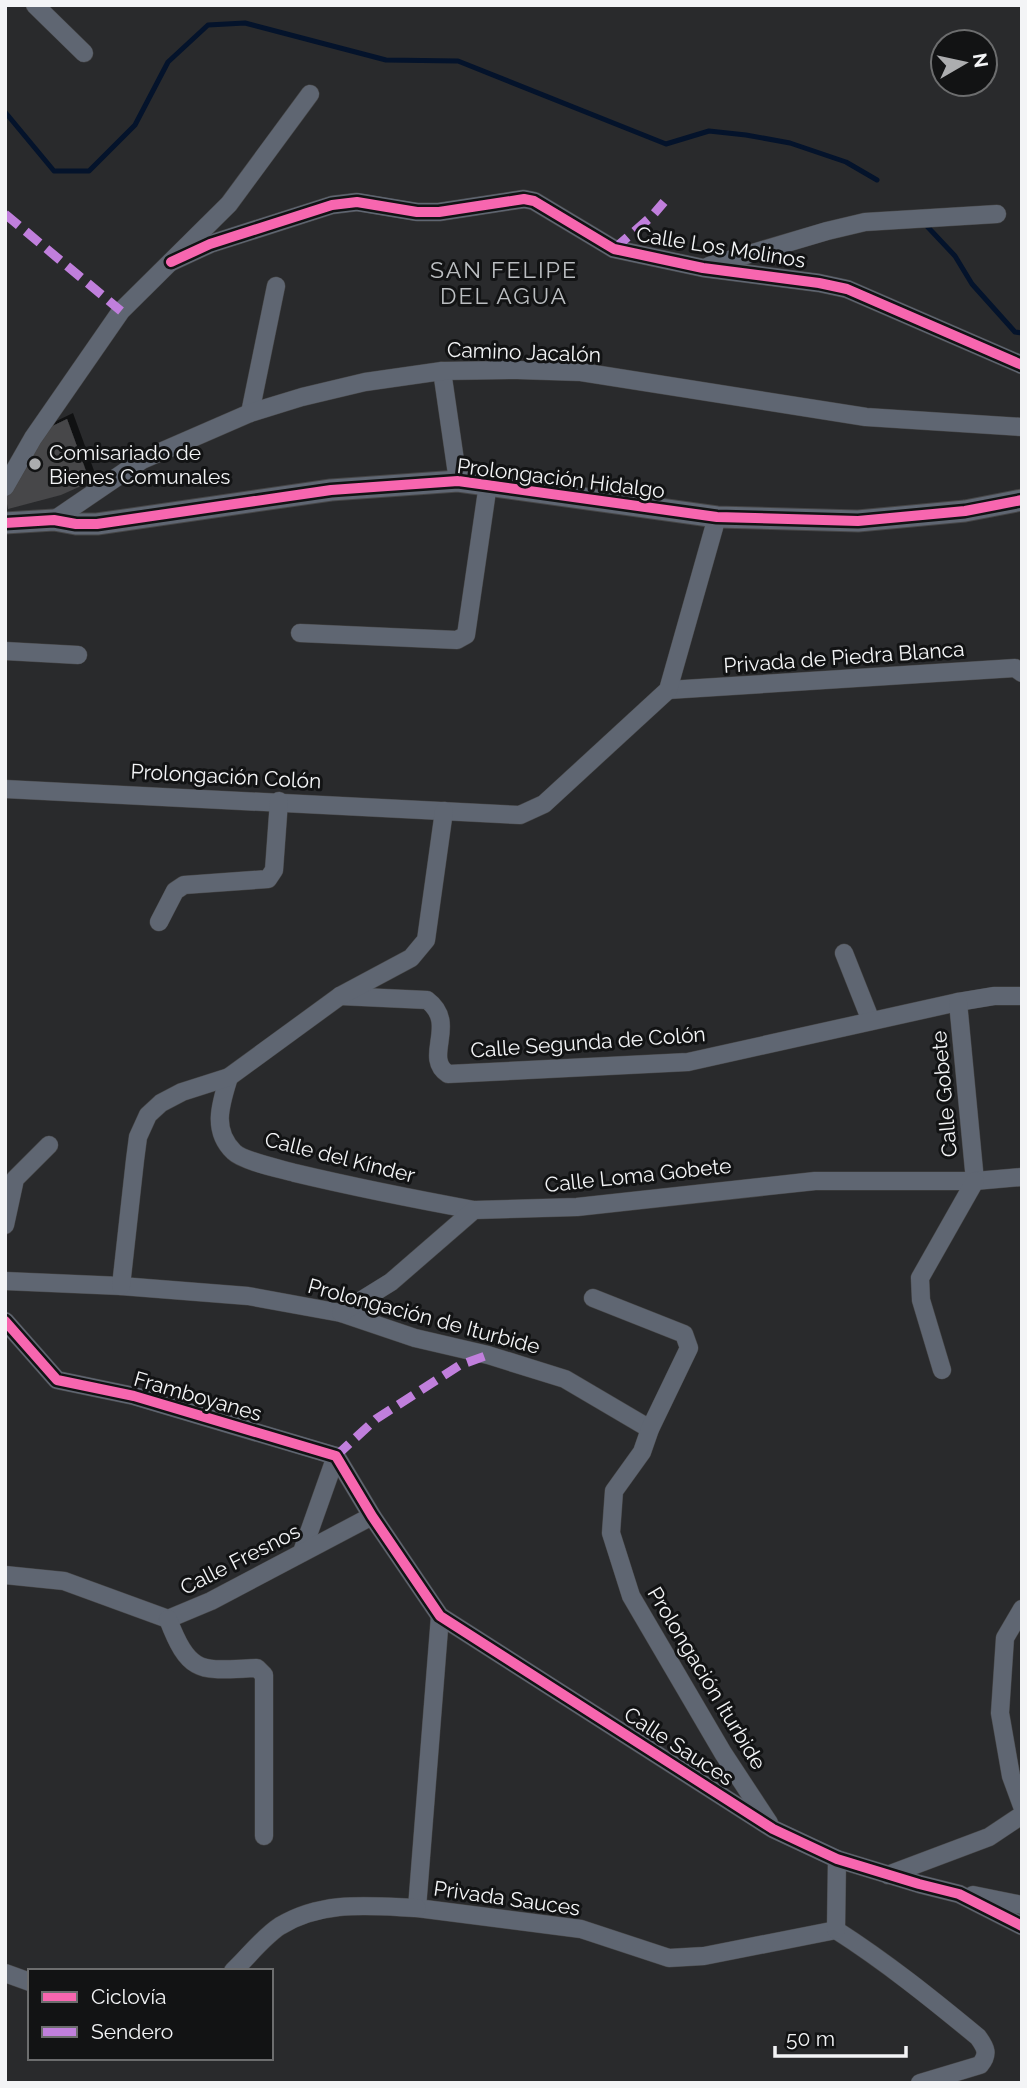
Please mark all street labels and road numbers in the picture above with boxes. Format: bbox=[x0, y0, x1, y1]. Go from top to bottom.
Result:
street label: Calle Los Molinos bbox=[635, 221, 807, 273]
street label: Camino Jacalón bbox=[447, 337, 601, 367]
street label: Prolongación Hidalgo bbox=[456, 453, 666, 503]
street label: Privada de Piedra Blanca bbox=[723, 636, 965, 678]
street label: Prolongación Colón bbox=[130, 759, 322, 793]
street label: Calle Segunda de Colón bbox=[470, 1021, 706, 1063]
street label: Calle Gobete bbox=[926, 1030, 962, 1158]
street label: Calle del Kinder bbox=[262, 1126, 418, 1188]
street label: Calle Loma Gobete bbox=[543, 1153, 733, 1197]
street label: Prolongación de Iturbide bbox=[305, 1273, 543, 1359]
street label: Framboyanes bbox=[131, 1366, 265, 1426]
street label: Calle Fresnos bbox=[176, 1518, 304, 1600]
street label: Prolongación Iturbide bbox=[643, 1582, 771, 1774]
street label: Calle Sauces bbox=[620, 1701, 738, 1791]
street label: Privada Sauces bbox=[432, 1875, 582, 1921]

